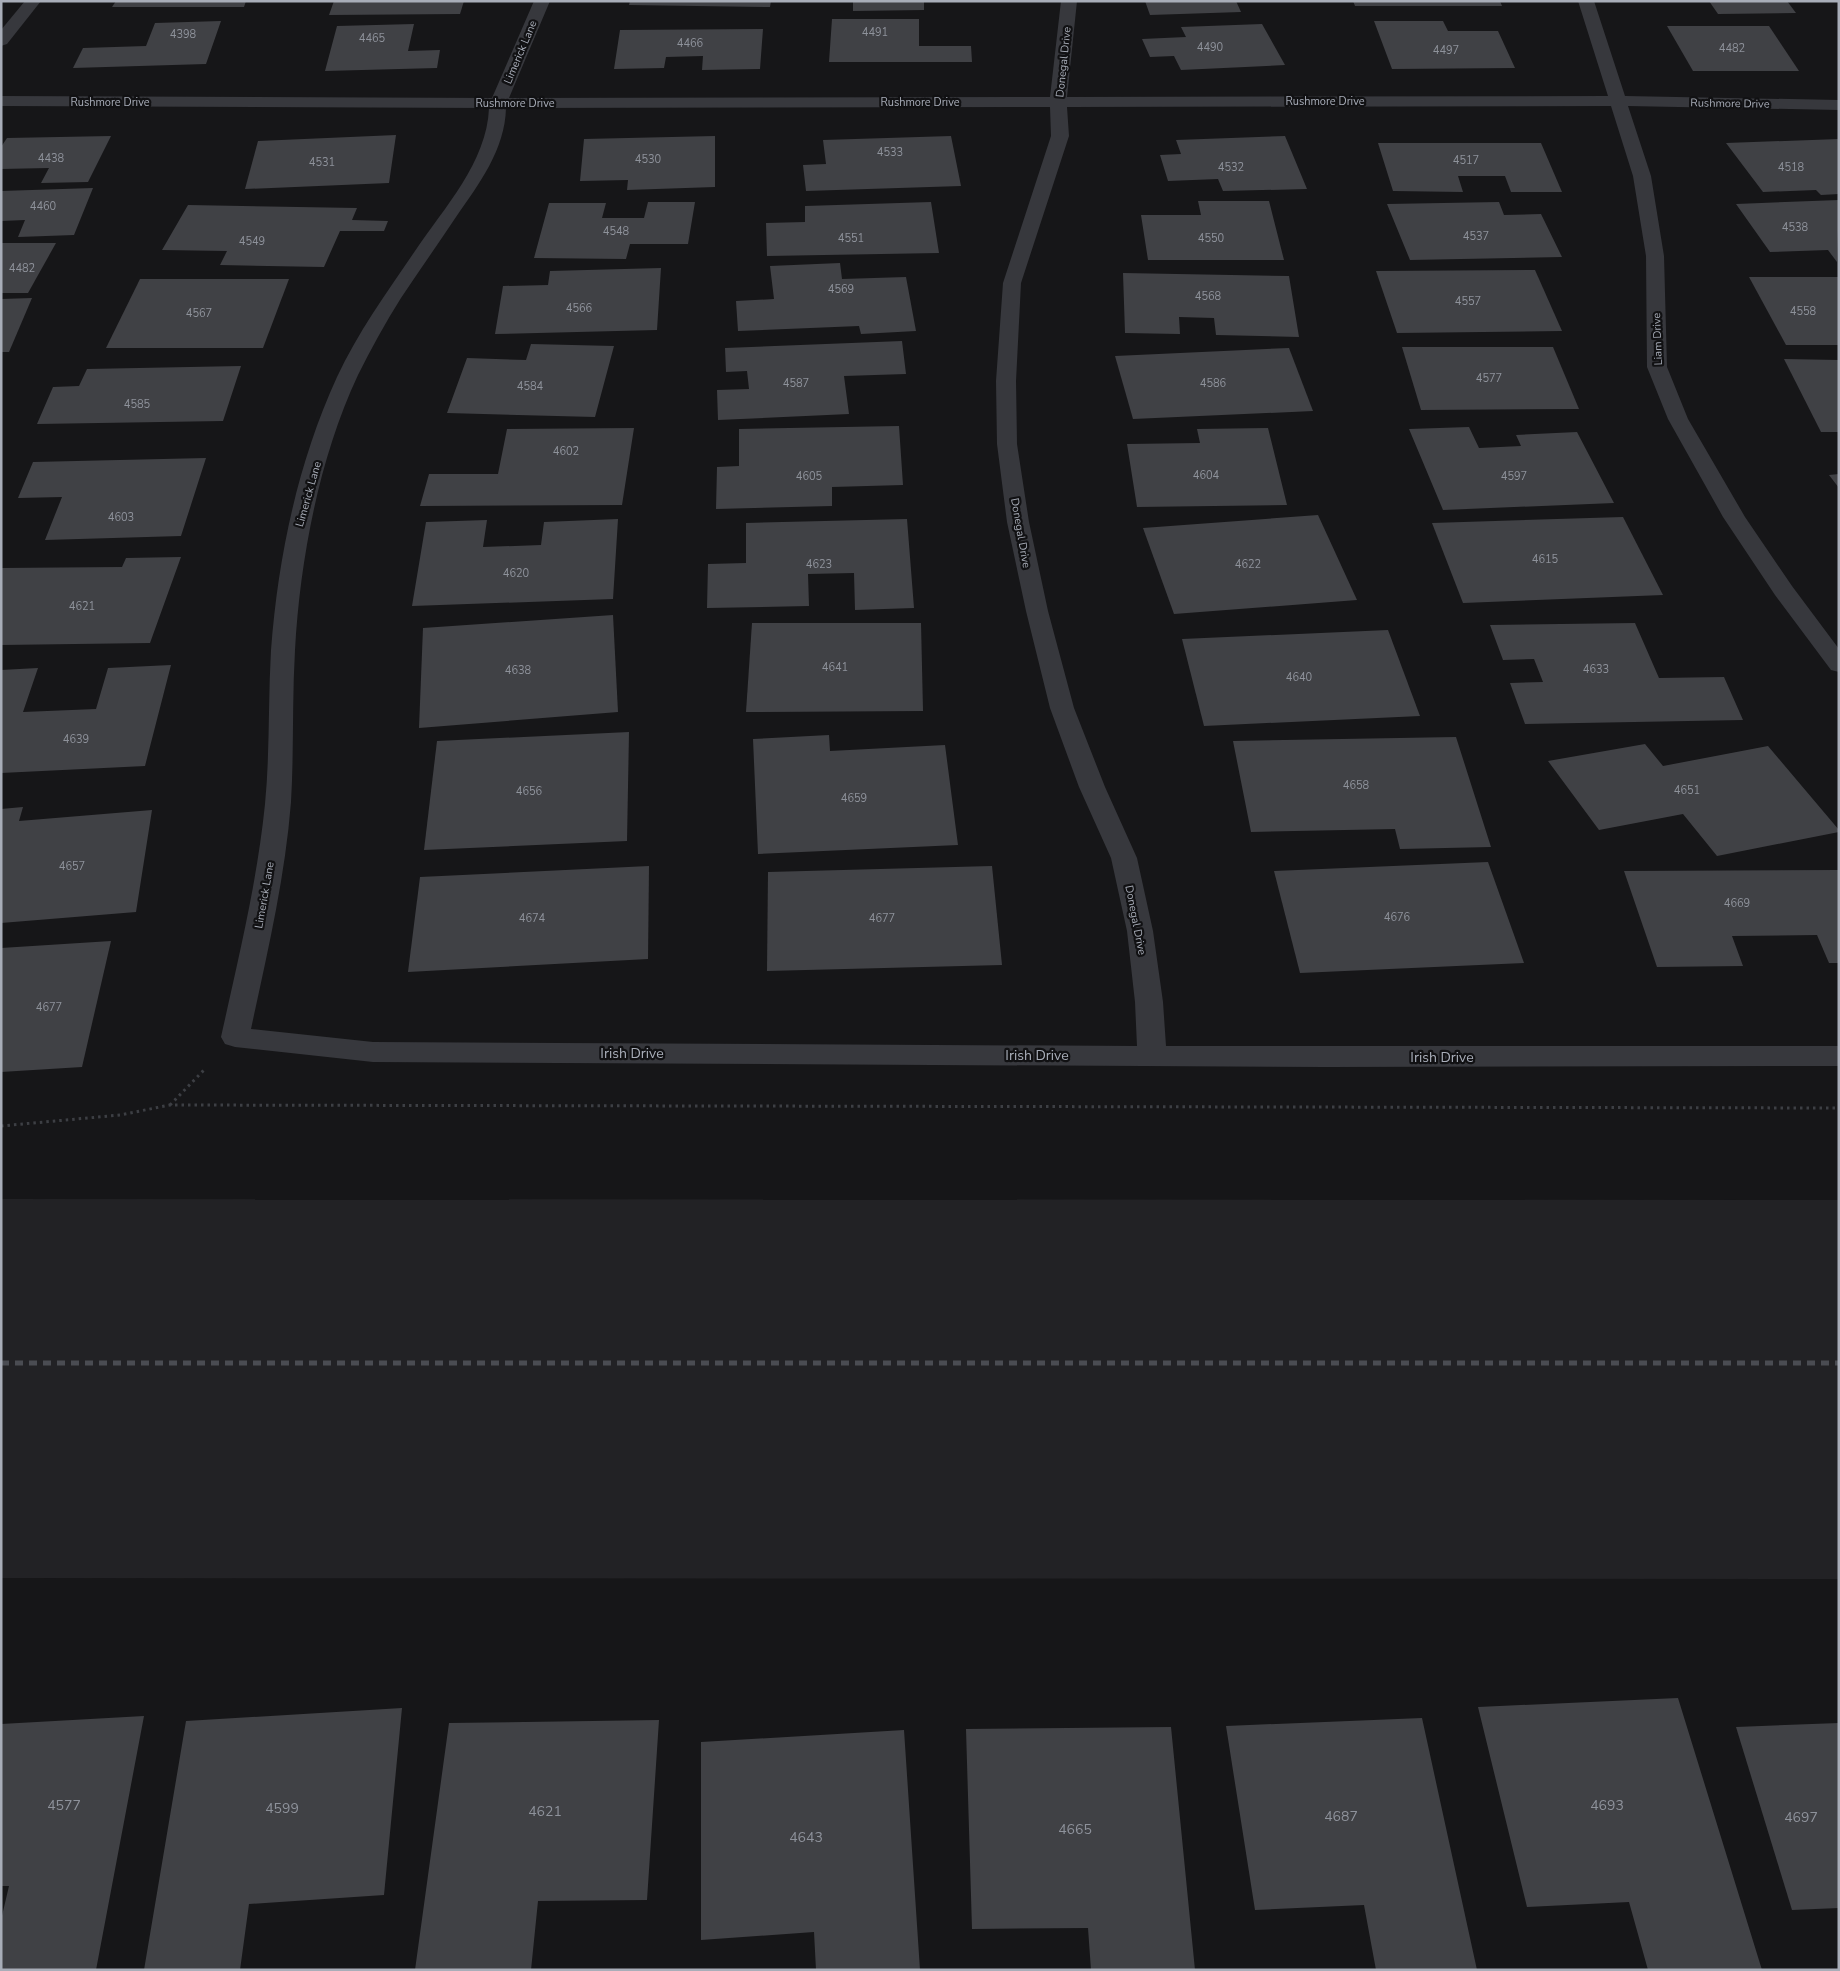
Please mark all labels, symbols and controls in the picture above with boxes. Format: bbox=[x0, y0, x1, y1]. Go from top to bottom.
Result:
street label: Limerick Lane bbox=[500, 18, 541, 86]
house number: 4491 bbox=[862, 25, 888, 40]
street label: Donegal Drive bbox=[1052, 26, 1075, 98]
house number: 4398 bbox=[170, 27, 197, 42]
house number: 4465 bbox=[359, 31, 386, 46]
house number: 4466 bbox=[677, 36, 704, 51]
house number: 4490 bbox=[1197, 40, 1224, 55]
house number: 4482 bbox=[1719, 41, 1745, 56]
house number: 4497 bbox=[1433, 43, 1459, 58]
street label: Rushmore Drive bbox=[1285, 94, 1365, 109]
street label: Rushmore Drive bbox=[70, 95, 150, 110]
street label: Rushmore Drive bbox=[880, 95, 960, 110]
street label: Rushmore Drive bbox=[1690, 95, 1770, 112]
street label: Rushmore Drive bbox=[475, 96, 555, 111]
house number: 4533 bbox=[877, 145, 903, 160]
house number: 4438 bbox=[38, 151, 65, 166]
house number: 4530 bbox=[635, 152, 662, 167]
house number: 4517 bbox=[1453, 153, 1479, 168]
house number: 4531 bbox=[309, 155, 335, 170]
house number: 4532 bbox=[1218, 160, 1244, 175]
house number: 4518 bbox=[1778, 160, 1805, 175]
house number: 4460 bbox=[30, 199, 57, 214]
house number: 4538 bbox=[1782, 220, 1809, 235]
house number: 4548 bbox=[603, 224, 630, 239]
house number: 4537 bbox=[1463, 229, 1489, 244]
house number: 4551 bbox=[838, 231, 864, 246]
house number: 4550 bbox=[1198, 231, 1225, 246]
house number: 4549 bbox=[239, 234, 265, 249]
house number: 4482 bbox=[9, 261, 35, 276]
house number: 4569 bbox=[828, 282, 854, 297]
house number: 4568 bbox=[1195, 289, 1222, 304]
house number: 4557 bbox=[1455, 294, 1481, 309]
house number: 4566 bbox=[566, 301, 593, 316]
house number: 4558 bbox=[1790, 304, 1817, 319]
house number: 4567 bbox=[186, 306, 212, 321]
street label: Liam Drive bbox=[1649, 312, 1666, 366]
house number: 4577 bbox=[1476, 371, 1502, 386]
house number: 4587 bbox=[783, 376, 809, 391]
house number: 4586 bbox=[1200, 376, 1227, 391]
house number: 4584 bbox=[517, 379, 544, 394]
house number: 4585 bbox=[124, 397, 151, 412]
house number: 4602 bbox=[553, 444, 579, 459]
street label: Limerick Lane bbox=[292, 459, 325, 529]
house number: 4604 bbox=[1193, 468, 1220, 483]
house number: 4605 bbox=[796, 469, 823, 484]
house number: 4597 bbox=[1501, 469, 1527, 484]
street label: Donegal Drive bbox=[1007, 497, 1034, 569]
house number: 4603 bbox=[108, 510, 134, 525]
house number: 4615 bbox=[1532, 552, 1559, 567]
house number: 4623 bbox=[806, 557, 832, 572]
house number: 4622 bbox=[1235, 557, 1261, 572]
house number: 4620 bbox=[503, 566, 530, 581]
house number: 4621 bbox=[69, 599, 95, 614]
house number: 4641 bbox=[822, 660, 848, 675]
house number: 4633 bbox=[1583, 662, 1609, 677]
house number: 4638 bbox=[505, 663, 532, 678]
house number: 4640 bbox=[1286, 670, 1313, 685]
house number: 4639 bbox=[63, 732, 89, 747]
house number: 4658 bbox=[1343, 778, 1370, 793]
house number: 4651 bbox=[1674, 783, 1700, 798]
house number: 4656 bbox=[516, 784, 543, 799]
house number: 4659 bbox=[841, 791, 867, 806]
house number: 4657 bbox=[59, 859, 85, 874]
street label: Limerick Lane bbox=[251, 860, 278, 930]
street label: Donegal Drive bbox=[1121, 884, 1150, 956]
house number: 4669 bbox=[1724, 896, 1750, 911]
house number: 4676 bbox=[1384, 910, 1411, 925]
house number: 4674 bbox=[519, 911, 546, 926]
house number: 4677 bbox=[869, 911, 895, 926]
house number: 4677 bbox=[36, 1000, 62, 1015]
street label: Irish Drive bbox=[600, 1044, 664, 1063]
street label: Irish Drive bbox=[1005, 1046, 1069, 1065]
street label: Irish Drive bbox=[1410, 1048, 1474, 1067]
house number: 4577 bbox=[47, 1796, 81, 1815]
house number: 4693 bbox=[1590, 1796, 1624, 1815]
house number: 4599 bbox=[265, 1799, 299, 1818]
house number: 4621 bbox=[528, 1802, 562, 1821]
house number: 4687 bbox=[1324, 1807, 1358, 1826]
house number: 4697 bbox=[1784, 1808, 1818, 1827]
house number: 4665 bbox=[1058, 1820, 1092, 1839]
house number: 4643 bbox=[789, 1828, 823, 1847]

